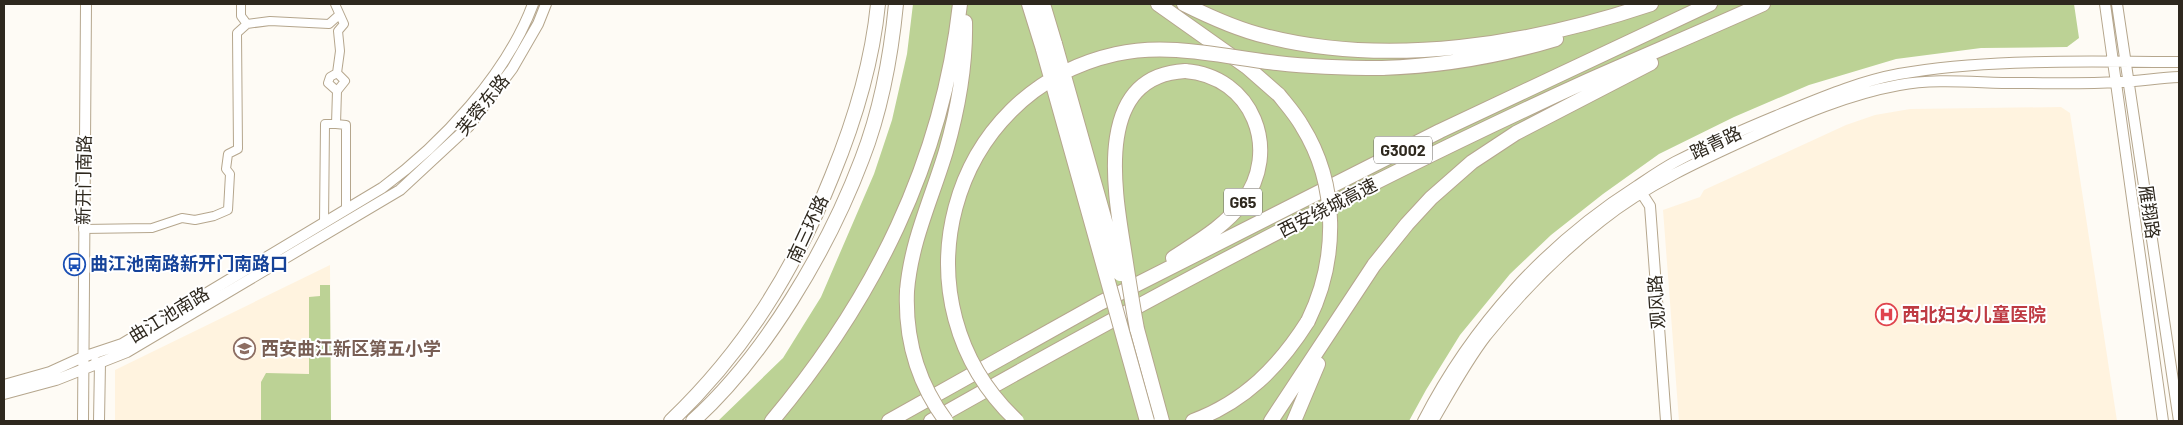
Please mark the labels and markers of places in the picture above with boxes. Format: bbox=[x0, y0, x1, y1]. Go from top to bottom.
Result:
bus stop icon: 曲江池南路新开门南路口 bbox=[62, 252, 86, 276]
place label: 曲江池南路新开门南路口 bbox=[90, 252, 288, 274]
hospital icon: 西北妇女儿童医院 bbox=[1874, 303, 1898, 327]
place label: 西北妇女儿童医院 bbox=[1902, 303, 2046, 325]
school or university icon: 西安曲江新区第五小学 bbox=[233, 337, 257, 361]
place label: 西安曲江新区第五小学 bbox=[261, 337, 441, 359]

